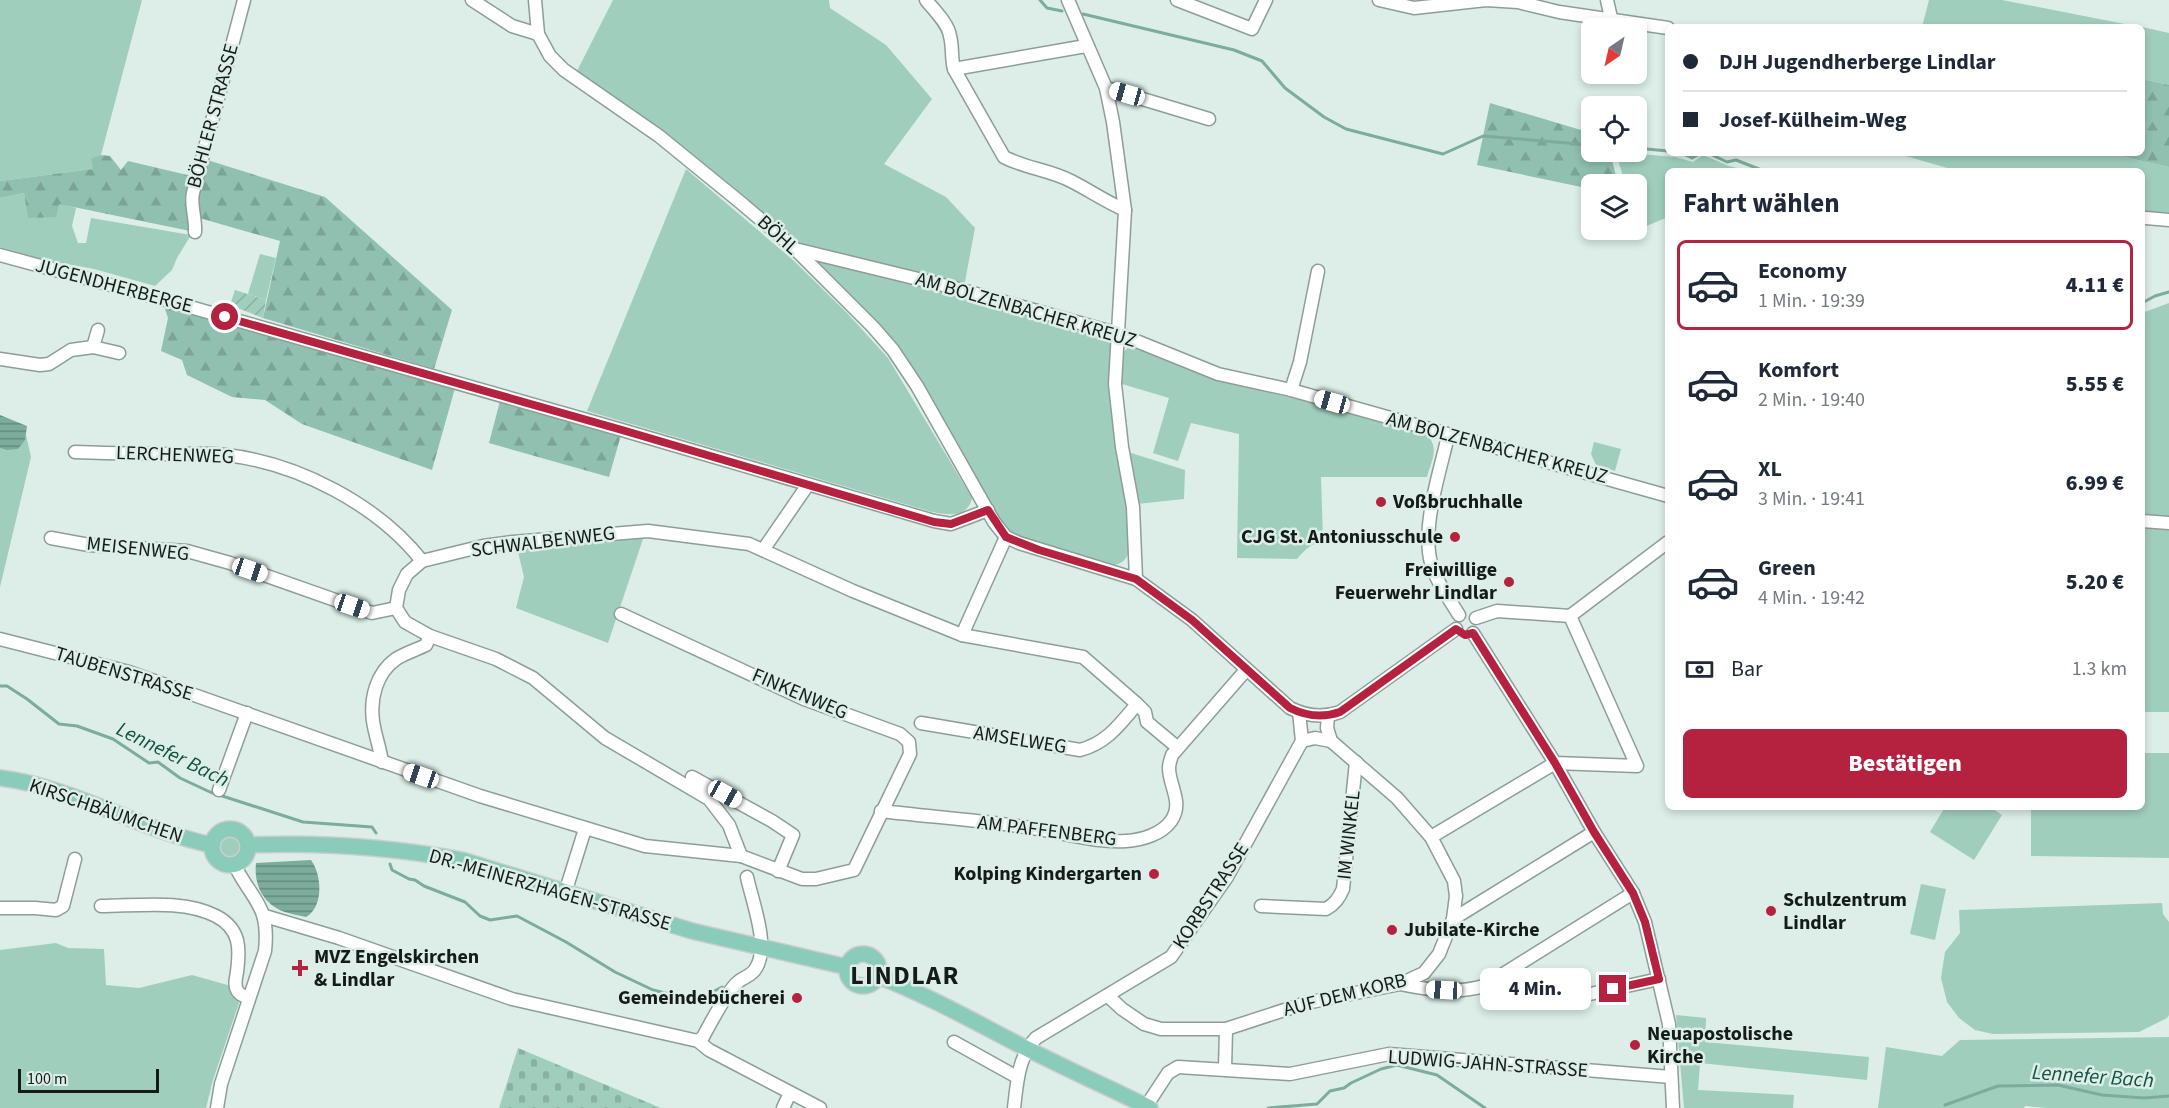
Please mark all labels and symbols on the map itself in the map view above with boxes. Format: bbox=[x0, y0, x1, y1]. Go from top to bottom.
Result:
north arrow bbox=[1581, 18, 1647, 84]
street label: BÖHLER STRASSE bbox=[180, 41, 246, 191]
car bbox=[1107, 80, 1147, 108]
street label: BÖHL bbox=[751, 209, 805, 262]
street label: JUGENDHERBERGE bbox=[32, 251, 196, 321]
street label: AM BOLZENBACHER KREUZ bbox=[912, 265, 1140, 355]
route start bbox=[211, 303, 238, 330]
car bbox=[1312, 388, 1352, 416]
street label: AM BOLZENBACHER KREUZ bbox=[1383, 405, 1611, 491]
street label: LERCHENWEG bbox=[115, 439, 235, 471]
place label: Voßbruchhalle bbox=[1392, 488, 1523, 516]
marker: Voßbruchhalle bbox=[1374, 495, 1388, 509]
street label: SCHWALBENWEG bbox=[469, 519, 617, 565]
place label: CJG St. Antoniusschule bbox=[1241, 523, 1443, 551]
street label: MEISENWEG bbox=[85, 530, 191, 568]
marker: CJG St. Antoniusschule bbox=[1448, 530, 1462, 544]
car bbox=[230, 556, 270, 584]
place label: Freiwillige Feuerwehr Lindlar bbox=[1335, 556, 1497, 607]
marker: Freiwillige Feuerwehr Lindlar bbox=[1502, 575, 1516, 589]
car bbox=[332, 592, 372, 620]
street label: TAUBENSTRASSE bbox=[51, 640, 197, 708]
street label: FINKENWEG bbox=[748, 661, 852, 727]
water label: Lennefer Bach bbox=[112, 714, 234, 794]
street label: AMSELWEG bbox=[971, 719, 1069, 761]
car bbox=[401, 762, 441, 790]
street label: KIRSCHBÄUMCHEN bbox=[25, 772, 187, 850]
car bbox=[705, 777, 745, 811]
street label: IM WINKEL bbox=[1330, 789, 1368, 881]
street label: AM PAFFENBERG bbox=[976, 809, 1118, 853]
street label: KORBSTRASSE bbox=[1166, 837, 1256, 955]
street label: DR.-MEINERZHAGEN-STRASSE bbox=[426, 842, 674, 938]
place label: Kolping Kindergarten bbox=[953, 860, 1142, 888]
marker: Kolping Kindergarten bbox=[1147, 867, 1161, 881]
place label: Schulzentrum Lindlar bbox=[1783, 886, 1907, 937]
marker: Schulzentrum Lindlar bbox=[1764, 904, 1778, 918]
place label: Jubilate-Kirche bbox=[1404, 916, 1540, 944]
marker: Jubilate-Kirche bbox=[1385, 923, 1399, 937]
place label: MVZ Engelskirchen & Lindlar bbox=[314, 943, 479, 994]
district label: LINDLAR bbox=[850, 957, 960, 994]
marker: MVZ Engelskirchen & Lindlar bbox=[291, 959, 309, 977]
street label: AUF DEM KORB bbox=[1280, 966, 1410, 1024]
callout: 4 Min. bbox=[1481, 968, 1592, 1010]
route end bbox=[1599, 975, 1626, 1002]
car bbox=[1426, 980, 1462, 1000]
place label: Gemeindebücherei bbox=[618, 984, 785, 1012]
marker: Gemeindebücherei bbox=[790, 991, 804, 1005]
place label: Neuapostolische Kirche bbox=[1647, 1020, 1793, 1071]
marker: Neuapostolische Kirche bbox=[1628, 1038, 1642, 1052]
street label: LUDWIG-JAHN-STRASSE bbox=[1387, 1043, 1589, 1085]
water label: Lennefer Bach bbox=[2031, 1057, 2155, 1095]
scale bar bbox=[18, 1066, 159, 1094]

